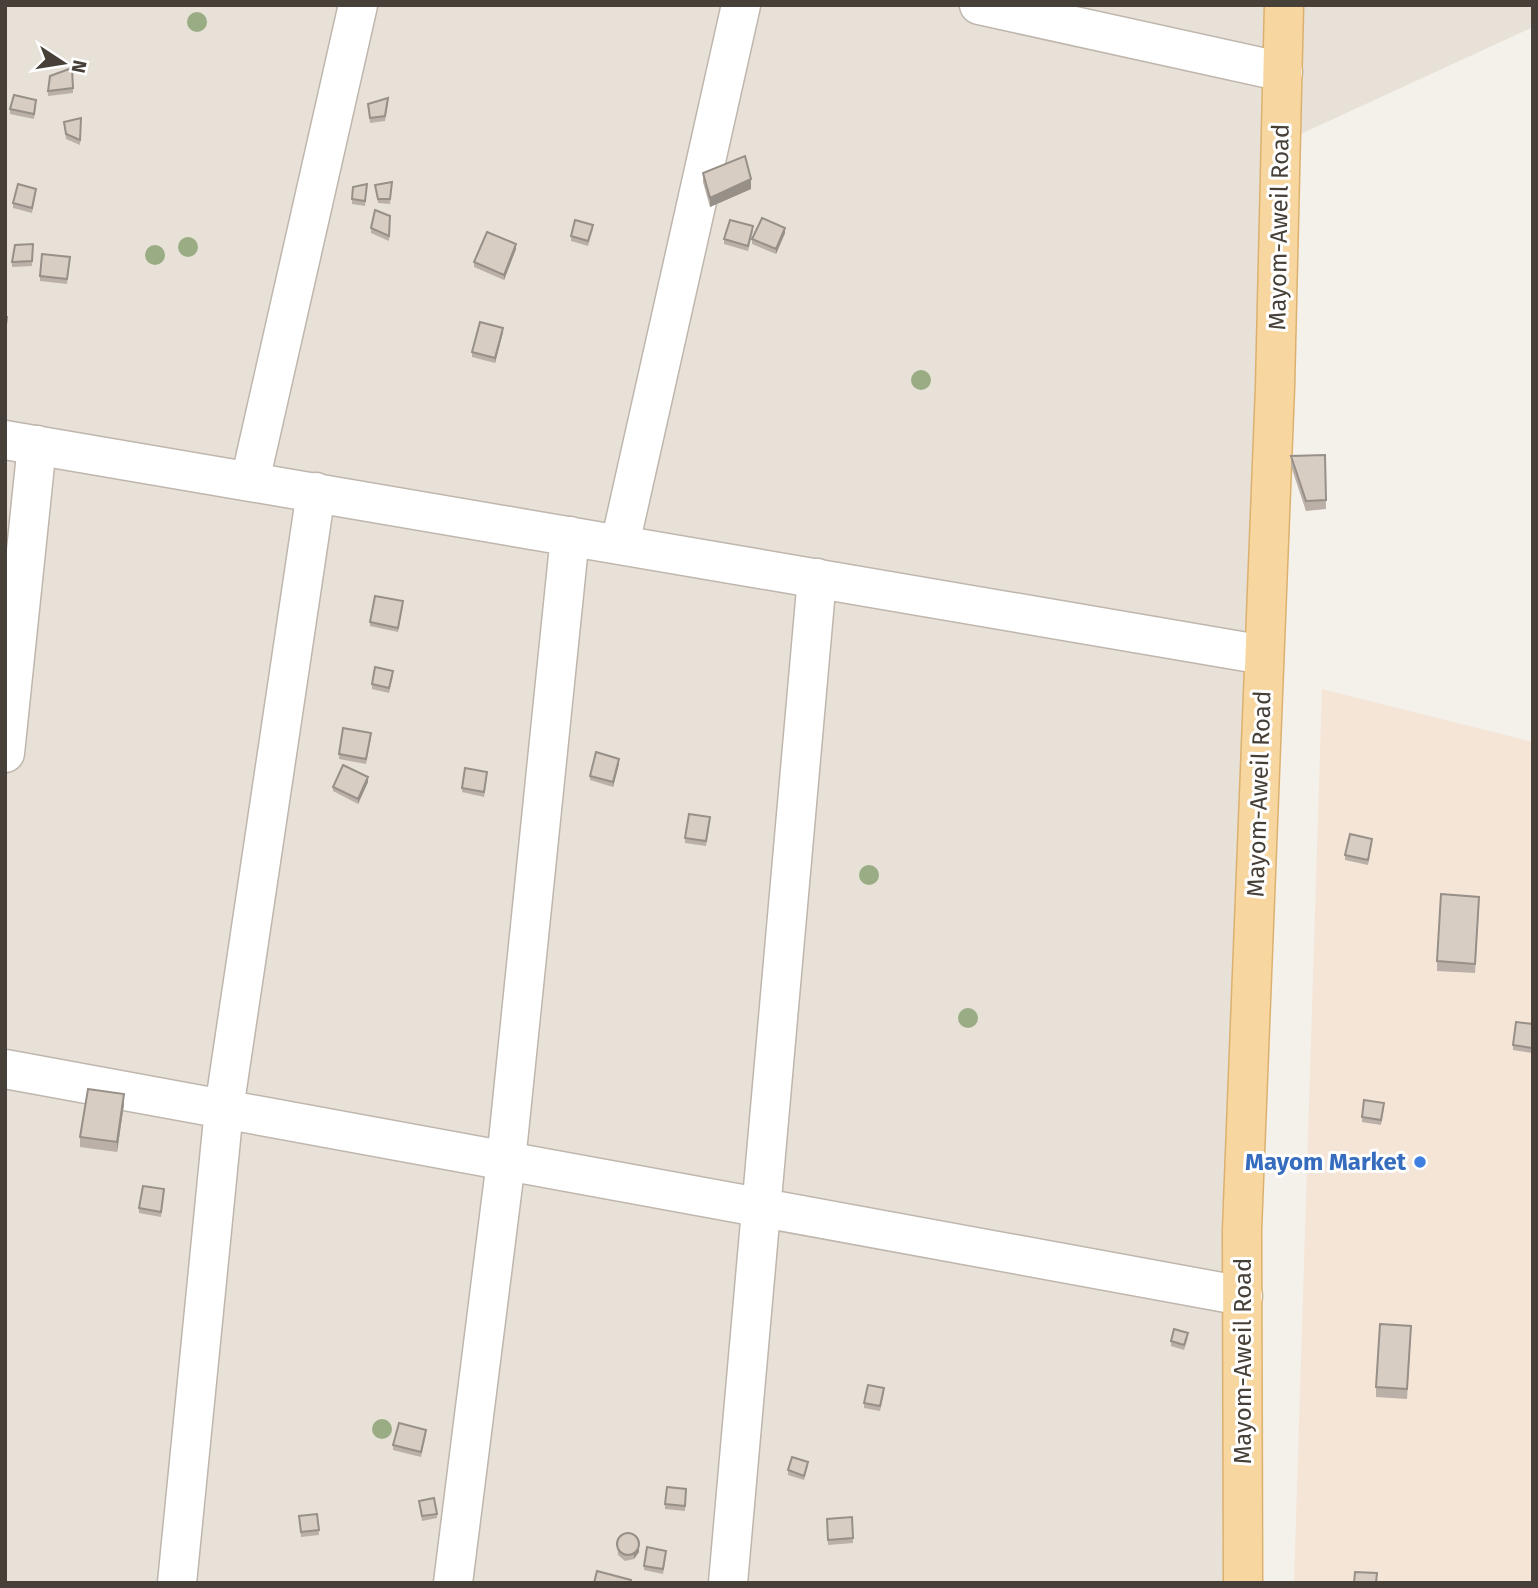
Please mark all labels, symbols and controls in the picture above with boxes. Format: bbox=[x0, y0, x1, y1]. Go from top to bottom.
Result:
north arrow bbox=[28, 28, 98, 98]
text: N bbox=[67, 58, 92, 75]
street label: Mayom-Aweil Road bbox=[1263, 123, 1295, 331]
street label: Mayom-Aweil Road bbox=[1241, 690, 1277, 898]
place label: Mayom Market bbox=[1245, 1148, 1407, 1176]
marker: Mayom Market bbox=[1412, 1154, 1428, 1170]
street label: Mayom-Aweil Road bbox=[1229, 1258, 1257, 1464]

